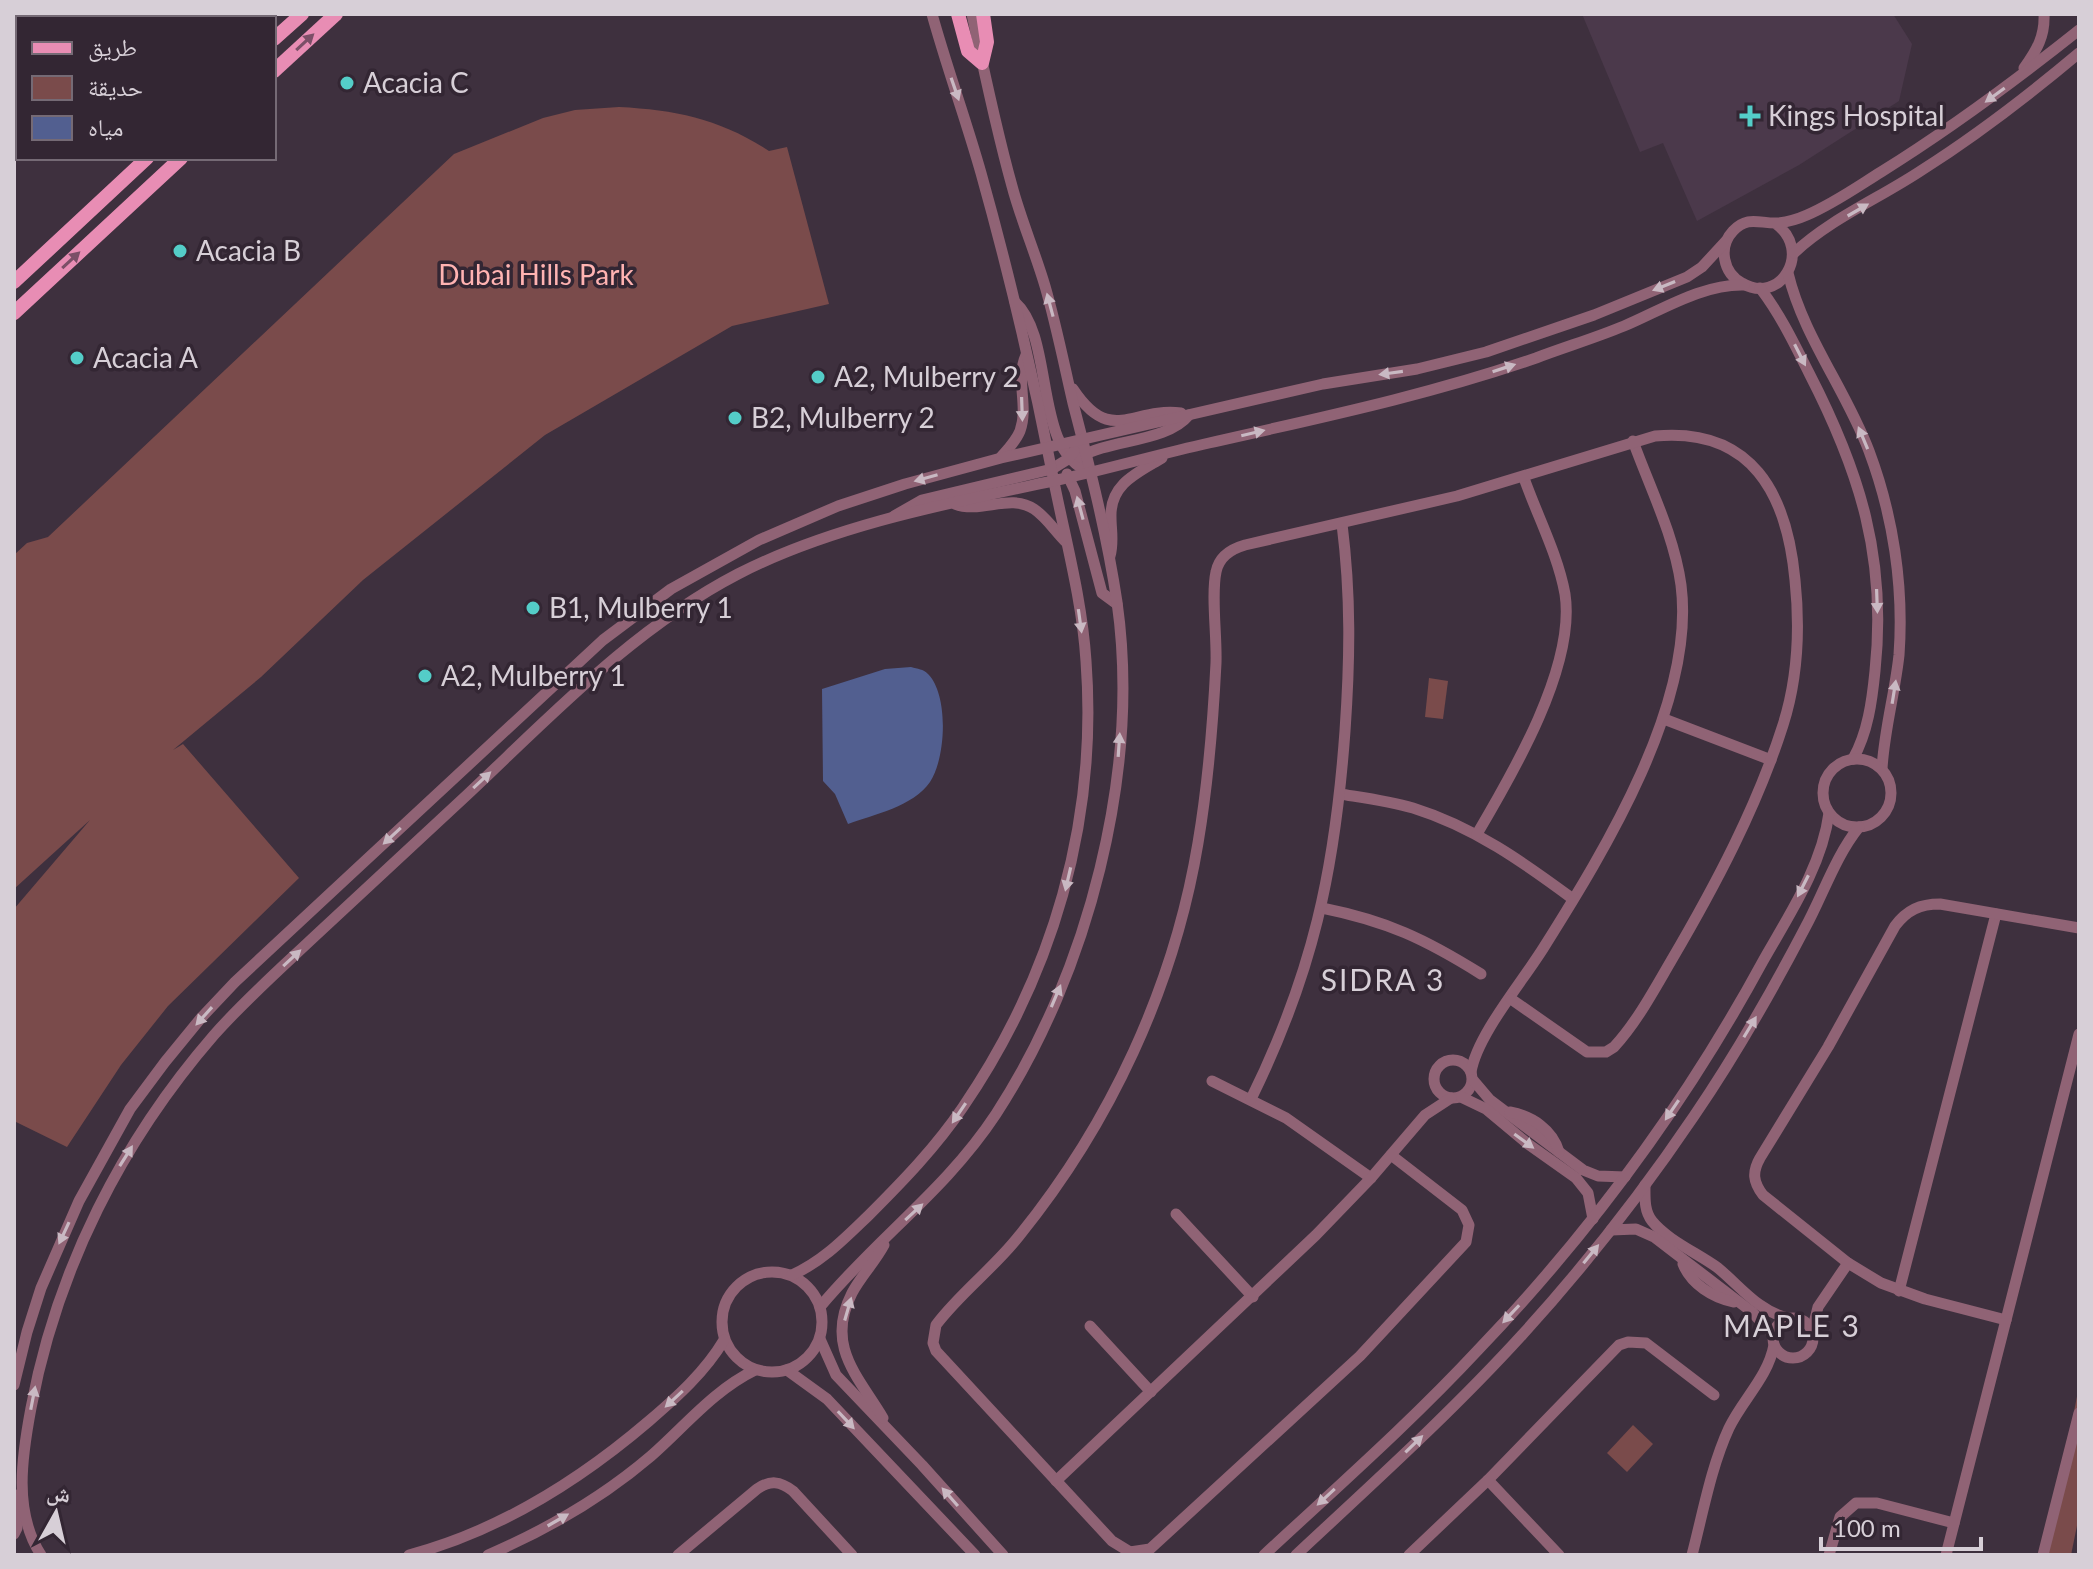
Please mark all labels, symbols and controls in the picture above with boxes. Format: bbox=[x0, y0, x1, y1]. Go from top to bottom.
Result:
legend bbox=[16, 16, 276, 160]
text: طريق bbox=[88, 32, 137, 62]
one-way arrow bbox=[295, 34, 314, 52]
place label: Acacia C bbox=[363, 65, 469, 99]
text: حديقة bbox=[88, 72, 143, 101]
marker: Acacia C bbox=[338, 74, 356, 92]
one-way arrow bbox=[949, 77, 961, 101]
one-way arrow bbox=[1985, 87, 2006, 103]
place label: Kings Hospital bbox=[1768, 98, 1945, 132]
marker: Kings Hospital bbox=[1739, 105, 1761, 127]
text: مياه bbox=[88, 112, 123, 141]
one-way arrow bbox=[1847, 203, 1869, 217]
place label: Acacia B bbox=[196, 233, 301, 267]
marker: Acacia B bbox=[171, 242, 189, 260]
one-way arrow bbox=[61, 252, 80, 270]
park label: Dubai Hills Park bbox=[438, 257, 634, 291]
one-way arrow bbox=[1652, 280, 1676, 293]
one-way arrow bbox=[1044, 293, 1056, 318]
place label: Acacia A bbox=[93, 340, 198, 374]
one-way arrow bbox=[1793, 344, 1807, 367]
marker: Acacia A bbox=[68, 349, 86, 367]
place label: A2, Mulberry 2 bbox=[834, 359, 1019, 393]
one-way arrow bbox=[1493, 361, 1517, 374]
marker: A2, Mulberry 2 bbox=[809, 368, 827, 386]
one-way arrow bbox=[1378, 368, 1403, 380]
one-way arrow bbox=[1015, 397, 1028, 422]
place label: B2, Mulberry 2 bbox=[751, 400, 935, 434]
marker: B2, Mulberry 2 bbox=[726, 409, 744, 427]
one-way arrow bbox=[1240, 426, 1265, 439]
one-way arrow bbox=[1856, 426, 1870, 450]
one-way arrow bbox=[913, 472, 937, 485]
one-way arrow bbox=[1073, 496, 1085, 521]
one-way arrow bbox=[1871, 589, 1884, 614]
place label: B1, Mulberry 1 bbox=[549, 590, 733, 624]
marker: B1, Mulberry 1 bbox=[524, 599, 542, 617]
one-way arrow bbox=[1074, 609, 1087, 634]
place label: A2, Mulberry 1 bbox=[441, 658, 626, 692]
marker: A2, Mulberry 1 bbox=[416, 667, 434, 685]
one-way arrow bbox=[1888, 680, 1900, 705]
one-way arrow bbox=[1113, 732, 1126, 757]
one-way arrow bbox=[473, 772, 492, 790]
one-way arrow bbox=[383, 826, 402, 845]
one-way arrow bbox=[1061, 866, 1074, 891]
one-way arrow bbox=[1797, 875, 1810, 898]
one-way arrow bbox=[283, 949, 302, 967]
district label: SIDRA 3 bbox=[1321, 961, 1445, 997]
one-way arrow bbox=[1050, 984, 1063, 1008]
one-way arrow bbox=[196, 1005, 213, 1025]
one-way arrow bbox=[1743, 1016, 1757, 1038]
one-way arrow bbox=[1665, 1100, 1680, 1121]
one-way arrow bbox=[952, 1102, 967, 1124]
one-way arrow bbox=[1513, 1133, 1535, 1149]
one-way arrow bbox=[119, 1145, 133, 1167]
one-way arrow bbox=[904, 1203, 923, 1221]
one-way arrow bbox=[57, 1221, 70, 1245]
one-way arrow bbox=[1582, 1244, 1599, 1264]
one-way arrow bbox=[842, 1296, 854, 1321]
one-way arrow bbox=[1503, 1305, 1521, 1324]
district label: MAPLE 3 bbox=[1723, 1307, 1861, 1343]
one-way arrow bbox=[28, 1385, 40, 1410]
one-way arrow bbox=[664, 1390, 683, 1408]
one-way arrow bbox=[837, 1410, 855, 1429]
one-way arrow bbox=[1404, 1436, 1423, 1454]
north arrow bbox=[16, 1473, 96, 1553]
text: ش bbox=[45, 1478, 72, 1509]
one-way arrow bbox=[942, 1487, 960, 1507]
one-way arrow bbox=[1317, 1488, 1336, 1506]
scale bar bbox=[1821, 1501, 1981, 1551]
one-way arrow bbox=[547, 1513, 569, 1527]
text: 100 m bbox=[1833, 1513, 1901, 1542]

